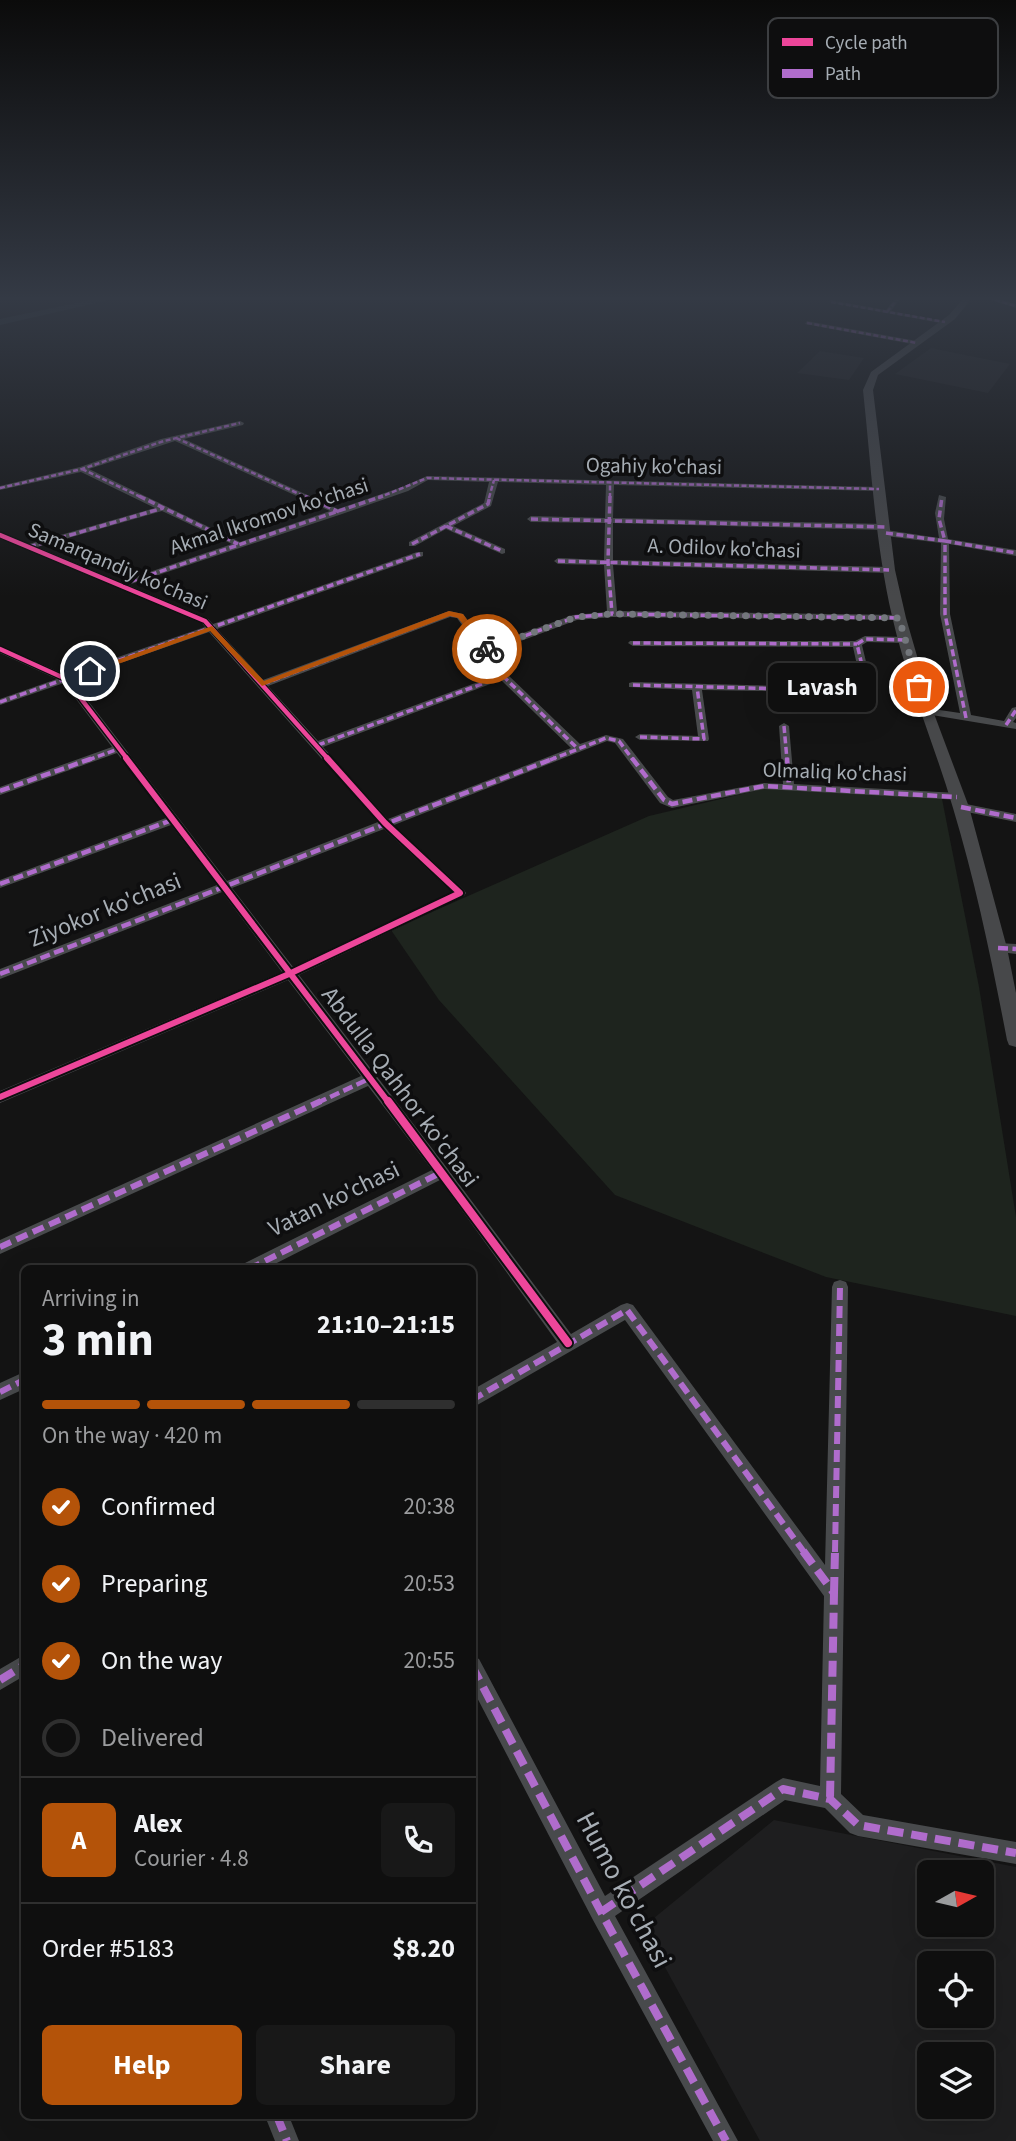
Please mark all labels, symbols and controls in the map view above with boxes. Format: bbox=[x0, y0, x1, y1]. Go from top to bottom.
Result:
legend bbox=[768, 18, 998, 98]
text: Cycle path bbox=[825, 30, 907, 57]
text: Path bbox=[825, 61, 861, 88]
street label: Ogahiy ko'chasi bbox=[586, 450, 722, 482]
street label: Akmal Ikromov ko'chasi bbox=[166, 470, 372, 562]
street label: Samarqandiy ko'chasi bbox=[24, 515, 212, 617]
street label: A. Odilov ko'chasi bbox=[647, 530, 801, 566]
courier bbox=[452, 614, 522, 684]
icon: bike bbox=[468, 630, 506, 668]
pin bbox=[60, 641, 120, 701]
icon: home bbox=[71, 652, 109, 690]
pin bbox=[889, 657, 949, 717]
callout: Lavash bbox=[768, 662, 877, 712]
icon: bag bbox=[900, 668, 938, 706]
text: Lavash bbox=[786, 671, 858, 704]
street label: Olmaliq ko'chasi bbox=[762, 754, 908, 790]
street label: Ziyokor ko'chasi bbox=[24, 863, 186, 957]
street label: Abdulla Qahhor ko'chasi bbox=[313, 979, 487, 1195]
street label: Vatan ko'chasi bbox=[262, 1152, 406, 1246]
text: Arriving in bbox=[42, 1282, 140, 1315]
text: 21:10–21:15 bbox=[317, 1306, 455, 1343]
text: 3 min bbox=[42, 1308, 154, 1373]
text: On the way · 420 m bbox=[42, 1419, 222, 1452]
icon: check bbox=[42, 1488, 80, 1526]
text: Confirmed bbox=[101, 1488, 216, 1525]
text: 20:38 bbox=[404, 1490, 455, 1523]
icon: check bbox=[42, 1565, 80, 1603]
text: Preparing bbox=[101, 1565, 207, 1602]
text: 20:53 bbox=[404, 1567, 455, 1600]
icon: check bbox=[42, 1642, 80, 1680]
text: On the way bbox=[101, 1642, 222, 1679]
text: 20:55 bbox=[404, 1644, 455, 1677]
text: Delivered bbox=[101, 1719, 204, 1756]
button: phone bbox=[381, 1803, 455, 1877]
text: Alex bbox=[134, 1805, 183, 1842]
street label: Humo ko'chasi bbox=[566, 1805, 682, 1975]
text: A bbox=[72, 1822, 86, 1859]
text: Courier · 4.8 bbox=[134, 1842, 249, 1875]
north arrow bbox=[917, 1860, 994, 1937]
map controls bbox=[917, 1860, 994, 2119]
text: Order #5183 bbox=[42, 1930, 174, 1967]
text: $8.20 bbox=[392, 1930, 455, 1967]
button: locate bbox=[917, 1951, 994, 2028]
button: Help bbox=[42, 2025, 242, 2105]
button: Share bbox=[256, 2025, 455, 2105]
button: layers bbox=[917, 2042, 994, 2119]

